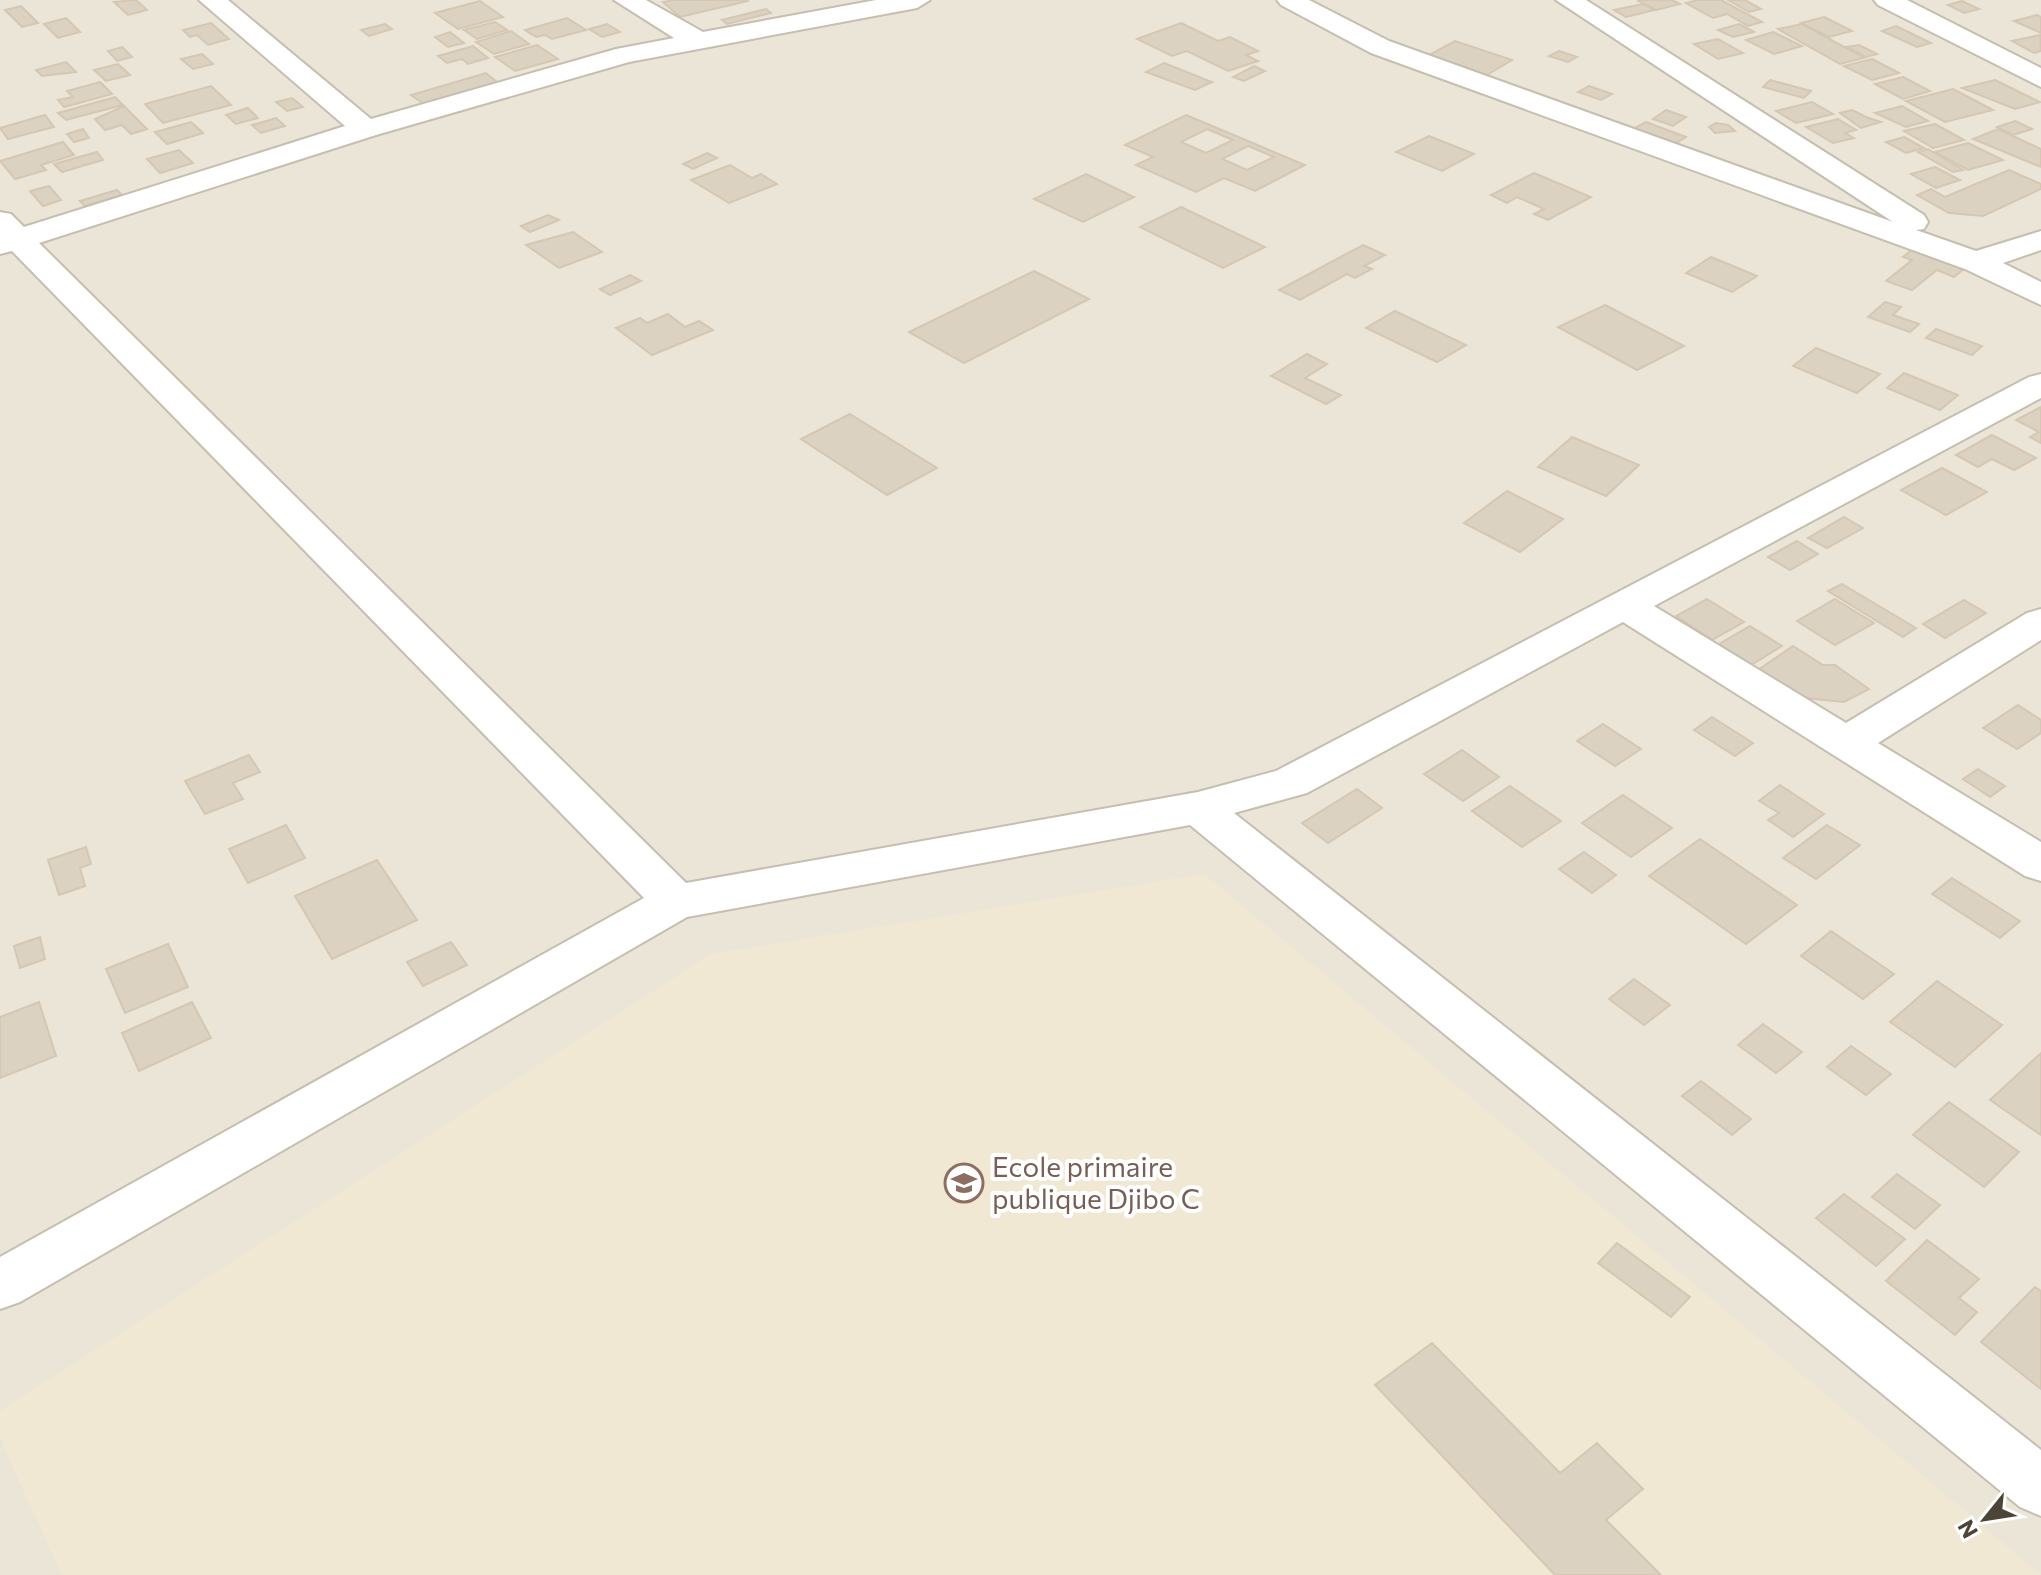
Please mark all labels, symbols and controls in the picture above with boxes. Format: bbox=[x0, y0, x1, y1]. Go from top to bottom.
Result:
place label: Ecole primaire publique Djibo C bbox=[992, 1149, 1200, 1215]
school or university icon: Ecole primaire publique Djibo C bbox=[943, 1162, 985, 1204]
north arrow bbox=[1945, 1479, 2025, 1559]
text: N bbox=[1951, 1515, 1983, 1543]

